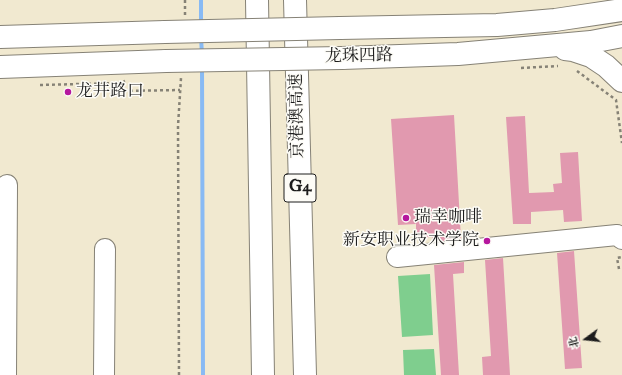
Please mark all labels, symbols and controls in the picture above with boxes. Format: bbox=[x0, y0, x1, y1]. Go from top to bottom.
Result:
street label: 龙珠四路 bbox=[325, 46, 393, 68]
street label: 京港澳高速 bbox=[287, 73, 309, 159]
place label: 龙井路口 bbox=[76, 82, 144, 102]
marker: 龙井路口 bbox=[63, 87, 73, 97]
road number: G4 bbox=[284, 174, 316, 202]
place label: 瑞幸咖啡 bbox=[414, 208, 482, 228]
marker: 瑞幸咖啡 bbox=[401, 213, 411, 223]
place label: 新安职业技术学院 bbox=[343, 231, 479, 251]
marker: 新安职业技术学院 bbox=[482, 236, 492, 246]
north arrow bbox=[566, 319, 606, 359]
text: 北 bbox=[566, 335, 582, 349]

